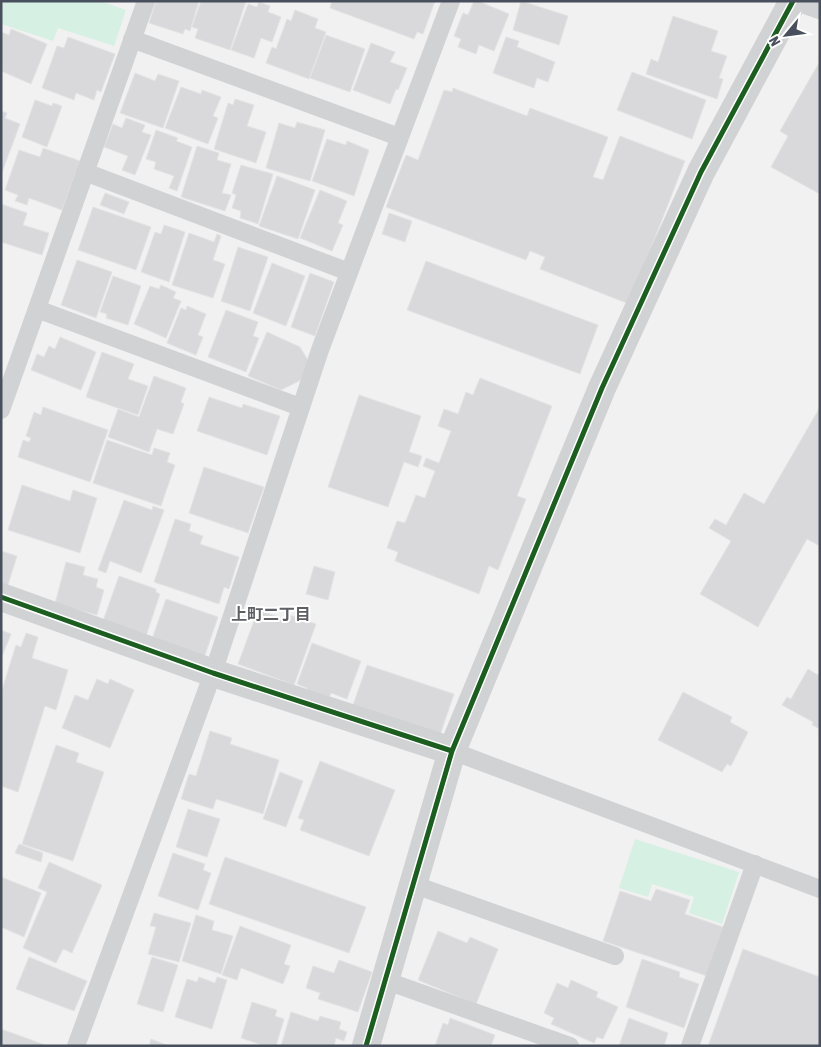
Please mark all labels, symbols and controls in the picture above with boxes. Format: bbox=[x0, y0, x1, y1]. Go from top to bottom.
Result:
north arrow bbox=[761, 10, 811, 60]
text: N bbox=[766, 34, 784, 49]
district label: 上町二丁目 bbox=[231, 605, 311, 623]

